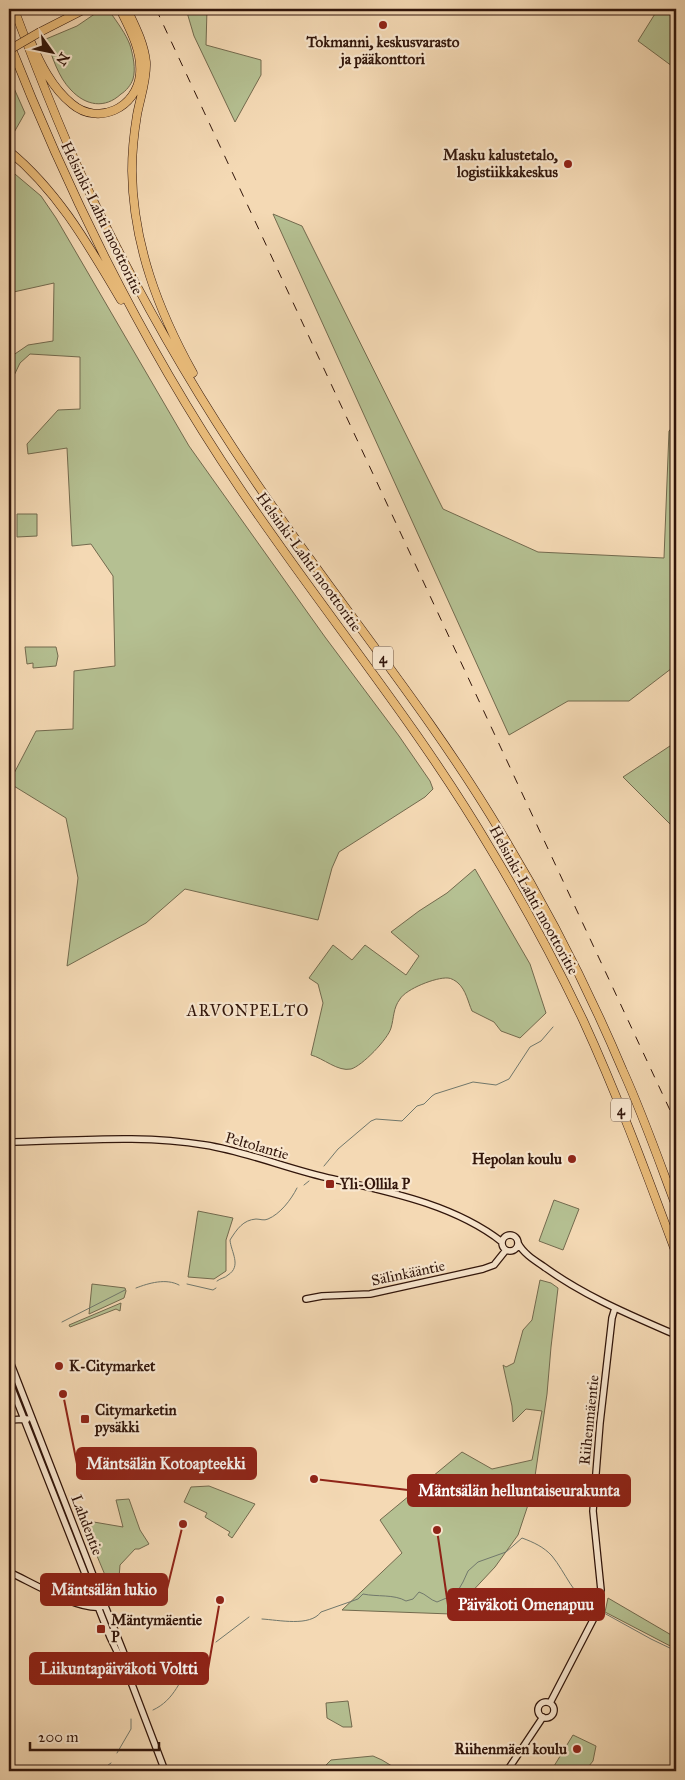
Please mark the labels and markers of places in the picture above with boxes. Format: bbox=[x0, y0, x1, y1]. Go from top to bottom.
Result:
marker: Tokmanni, keskusvarasto ja pääkonttori bbox=[377, 19, 389, 31]
place label: Tokmanni, keskusvarasto ja pääkonttori bbox=[306, 33, 460, 69]
place label: Masku kalustetalo, logistiikkakeskus bbox=[443, 146, 559, 182]
marker: Masku kalustetalo, logistiikkakeskus bbox=[562, 158, 574, 170]
place label: Hepolan koulu bbox=[472, 1150, 562, 1169]
marker: Hepolan koulu bbox=[566, 1153, 578, 1165]
place label: Yli-Ollila P bbox=[339, 1175, 410, 1193]
marker: Yli-Ollila P bbox=[324, 1178, 336, 1190]
place label: K-Citymarket bbox=[69, 1357, 156, 1376]
marker: K-Citymarket bbox=[53, 1360, 65, 1372]
place label: Citymarketin pysäkki bbox=[94, 1401, 178, 1437]
marker: Citymarketin pysäkki bbox=[79, 1413, 91, 1425]
callout: Mäntsälän Kotoapteekki bbox=[77, 1448, 256, 1479]
callout: Mäntsälän helluntaiseurakunta bbox=[408, 1475, 630, 1506]
callout: Mäntsälän lukio bbox=[41, 1574, 167, 1605]
callout: Päiväkoti Omenapuu bbox=[448, 1589, 604, 1620]
place label: Mäntymäentie P bbox=[111, 1611, 203, 1646]
marker: Mäntymäentie P bbox=[95, 1623, 107, 1635]
callout: Liikuntapäiväkoti Voltti bbox=[30, 1653, 208, 1684]
place label: Riihenmäen koulu bbox=[455, 1740, 567, 1758]
marker: Riihenmäen koulu bbox=[571, 1743, 583, 1755]

